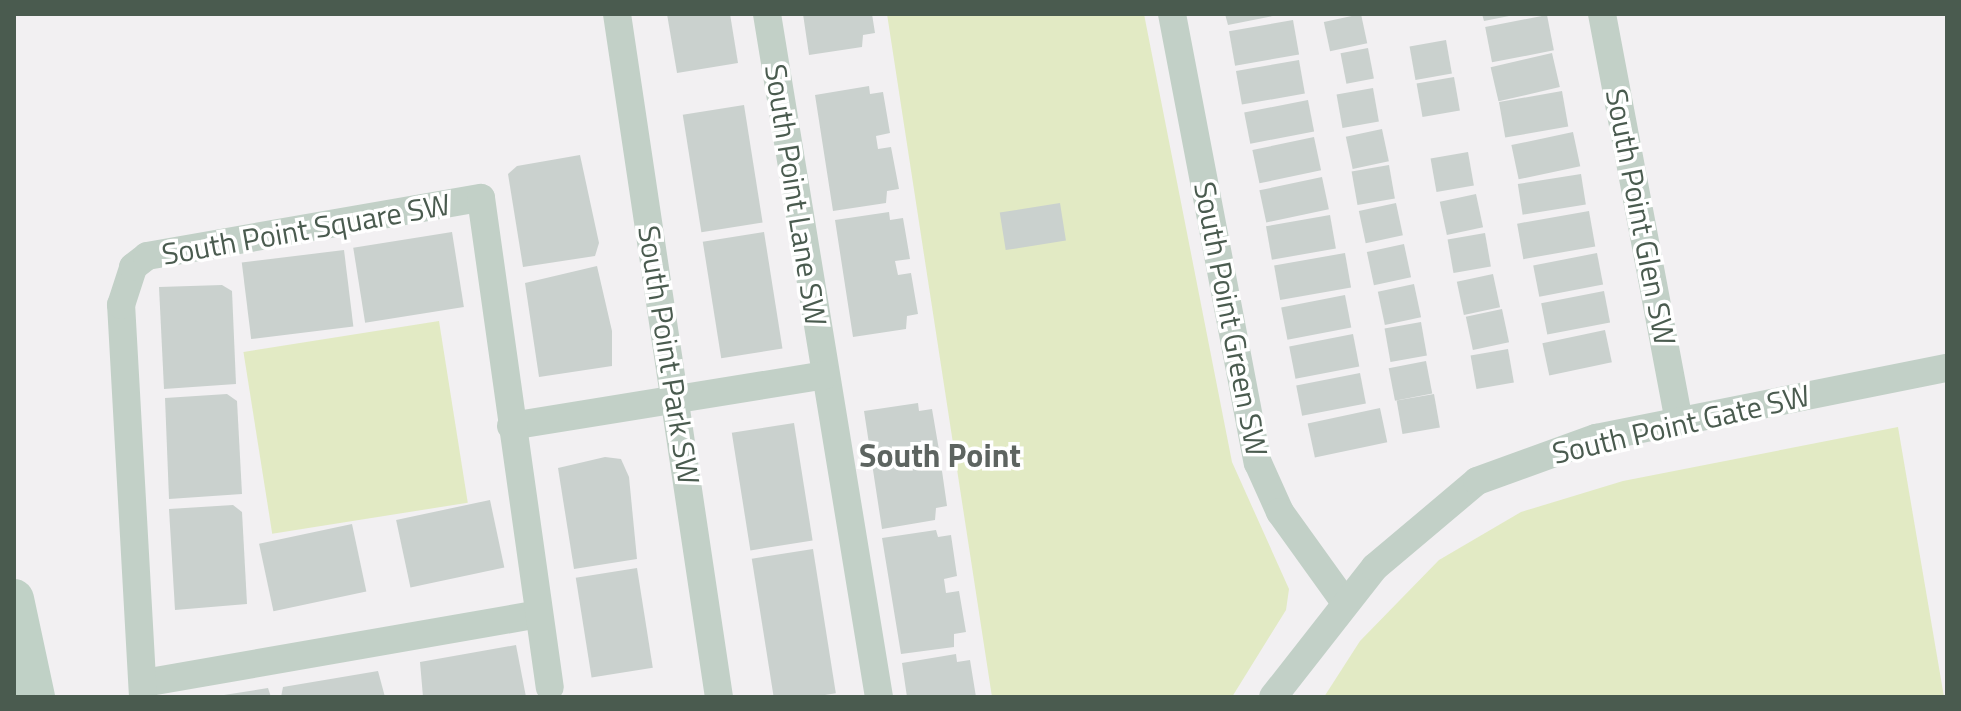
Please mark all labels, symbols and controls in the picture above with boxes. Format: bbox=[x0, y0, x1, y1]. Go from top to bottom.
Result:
street label: South Point Lane SW bbox=[758, 62, 834, 328]
street label: South Point Glen SW bbox=[1598, 86, 1684, 348]
street label: South Point Green SW bbox=[1187, 179, 1275, 459]
street label: South Point Square SW bbox=[159, 186, 453, 272]
street label: South Point Park SW bbox=[631, 223, 707, 487]
street label: South Point Gate SW bbox=[1549, 377, 1813, 471]
district label: South Point bbox=[859, 436, 1021, 474]

